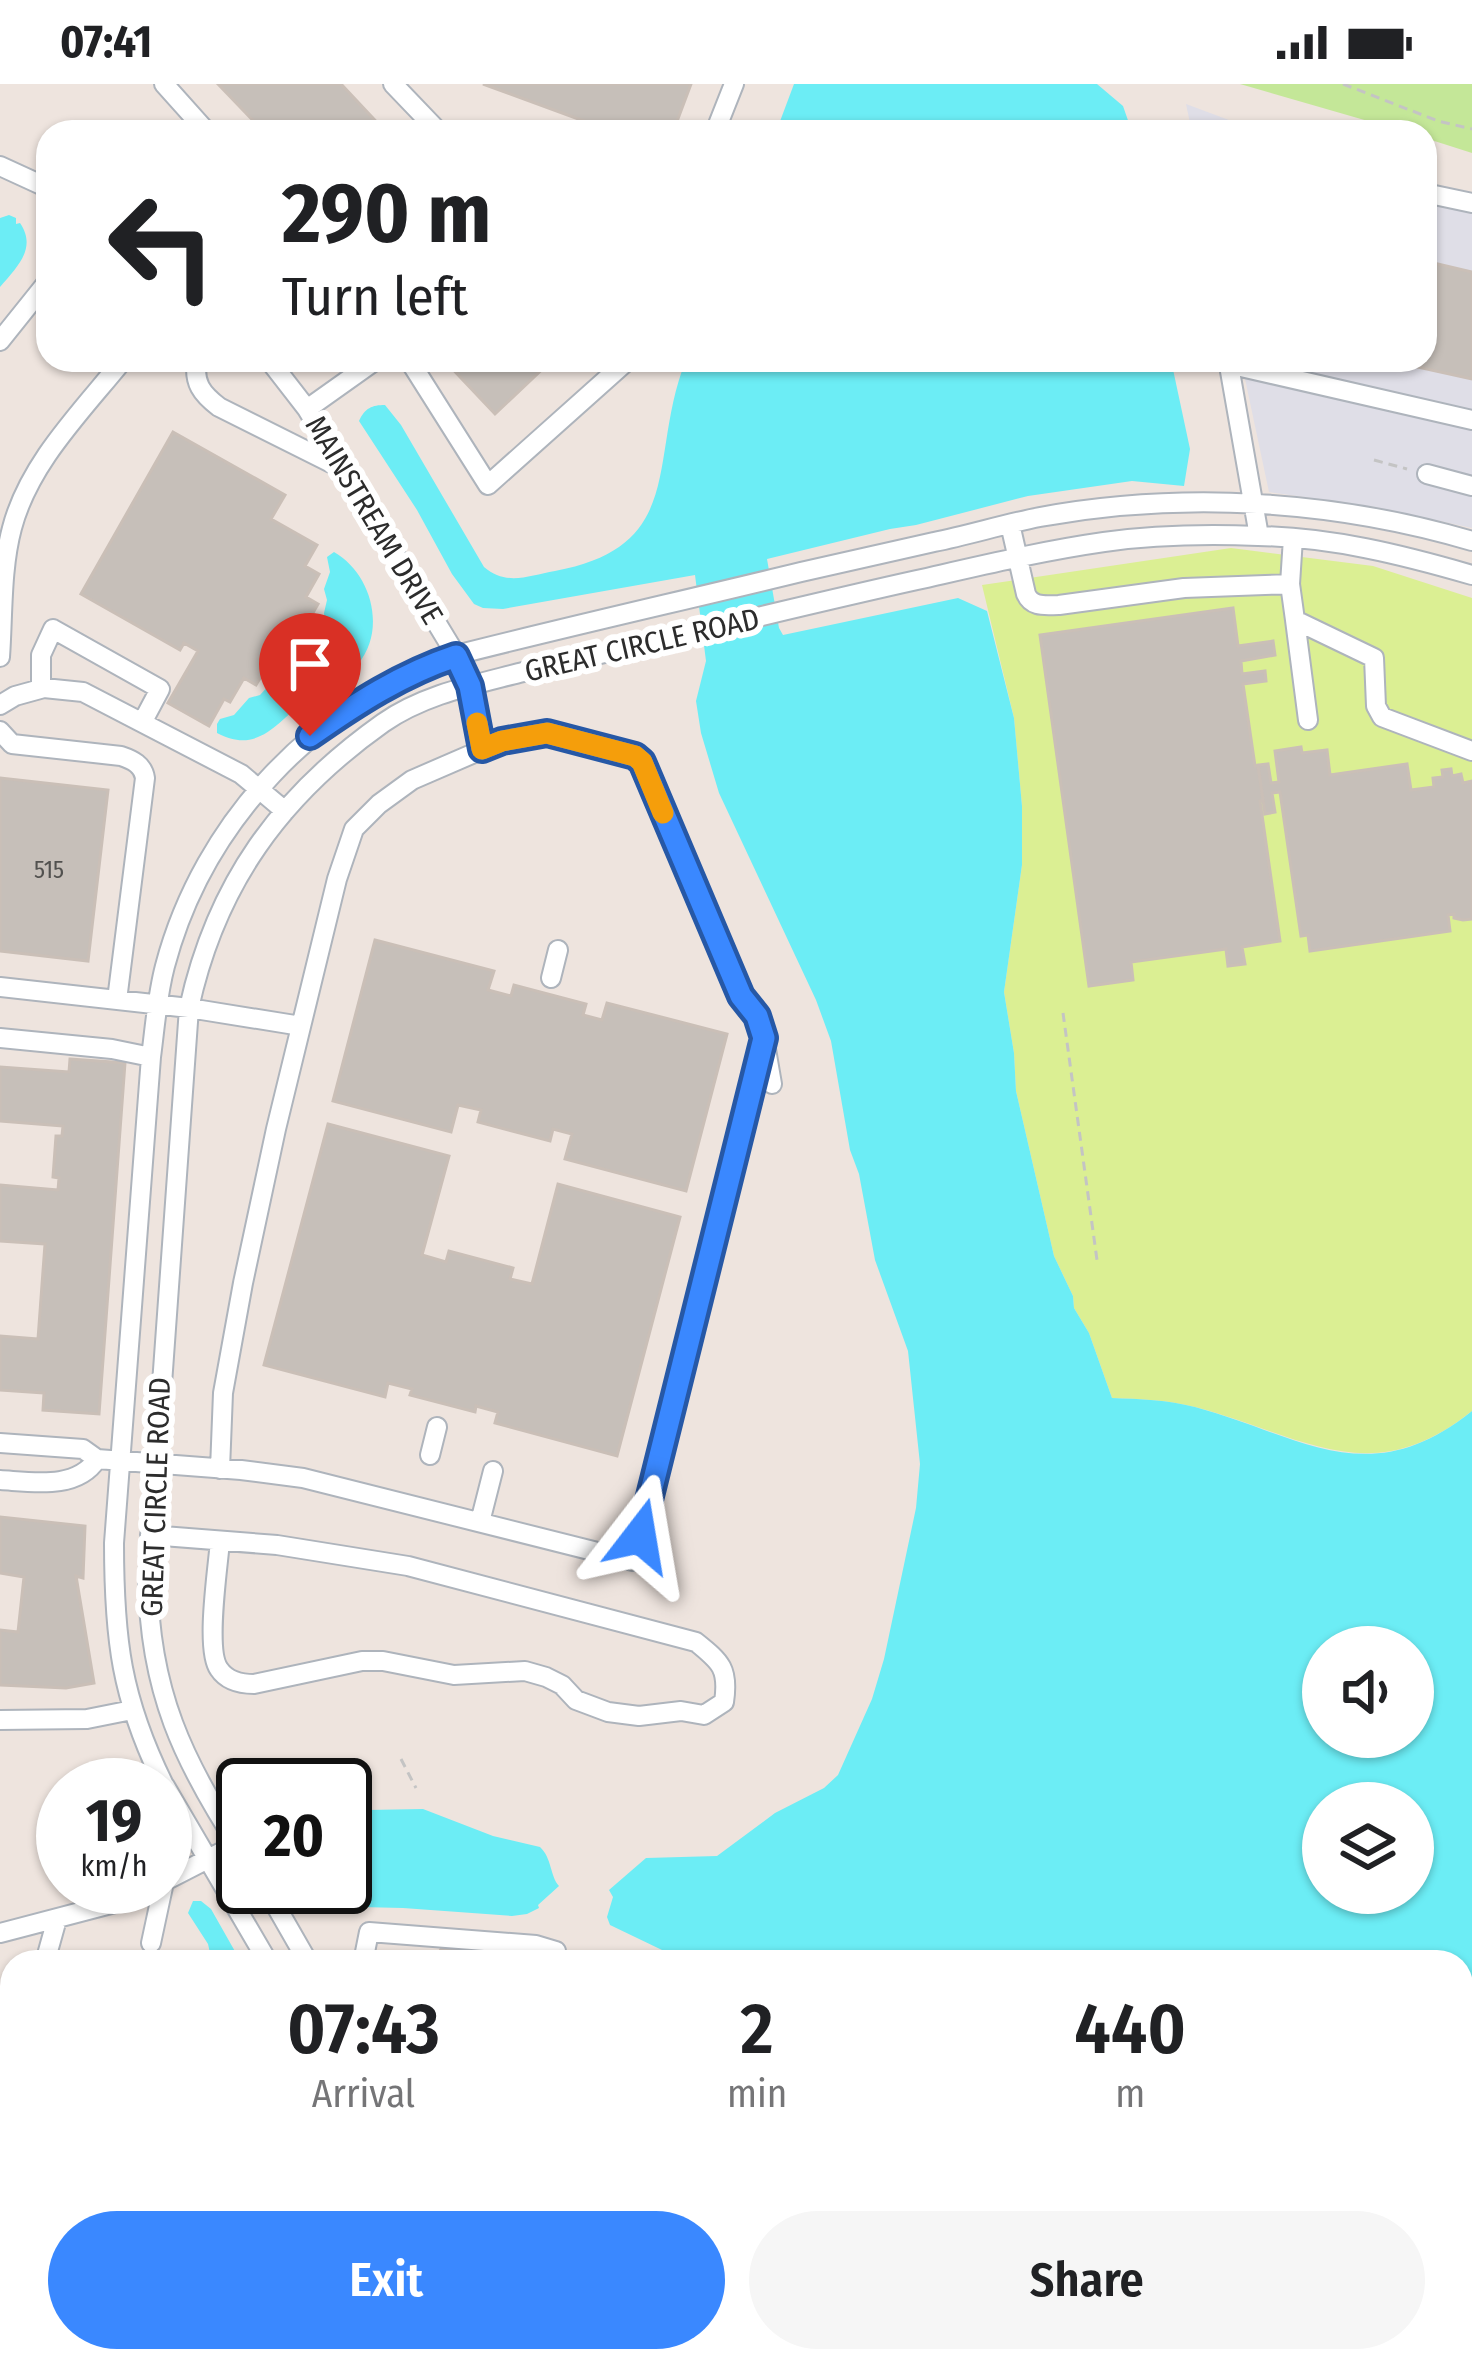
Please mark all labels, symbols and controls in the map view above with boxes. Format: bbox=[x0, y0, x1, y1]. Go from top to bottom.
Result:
text: 07:41 bbox=[60, 15, 152, 69]
text: 290 m bbox=[282, 163, 491, 264]
icon: left bbox=[84, 168, 240, 324]
text: Turn left bbox=[282, 265, 468, 329]
street label: MAINSTREAM DRIVE bbox=[298, 409, 450, 631]
street label: GREAT CIRCLE ROAD bbox=[521, 601, 763, 689]
pin bbox=[259, 613, 361, 736]
icon: arrive bbox=[277, 631, 343, 697]
house number: 515 bbox=[34, 856, 64, 884]
street label: GREAT CIRCLE ROAD bbox=[134, 1377, 178, 1617]
position arrow bbox=[577, 1473, 703, 1599]
map controls bbox=[1302, 1626, 1434, 1914]
button: sound bbox=[1302, 1626, 1434, 1758]
speed limit sign: 20 bbox=[216, 1758, 372, 1914]
button: layers bbox=[1302, 1782, 1434, 1914]
text: 19 bbox=[86, 1785, 142, 1857]
text: km/h bbox=[81, 1848, 147, 1884]
text: 07:43 bbox=[287, 1986, 440, 2072]
text: 2 bbox=[741, 1986, 774, 2072]
text: 440 bbox=[1074, 1986, 1186, 2072]
text: Arrival bbox=[312, 2071, 415, 2117]
text: min bbox=[727, 2071, 787, 2117]
text: m bbox=[1115, 2071, 1145, 2117]
button: Exit bbox=[48, 2211, 725, 2349]
button: Share bbox=[749, 2211, 1425, 2349]

